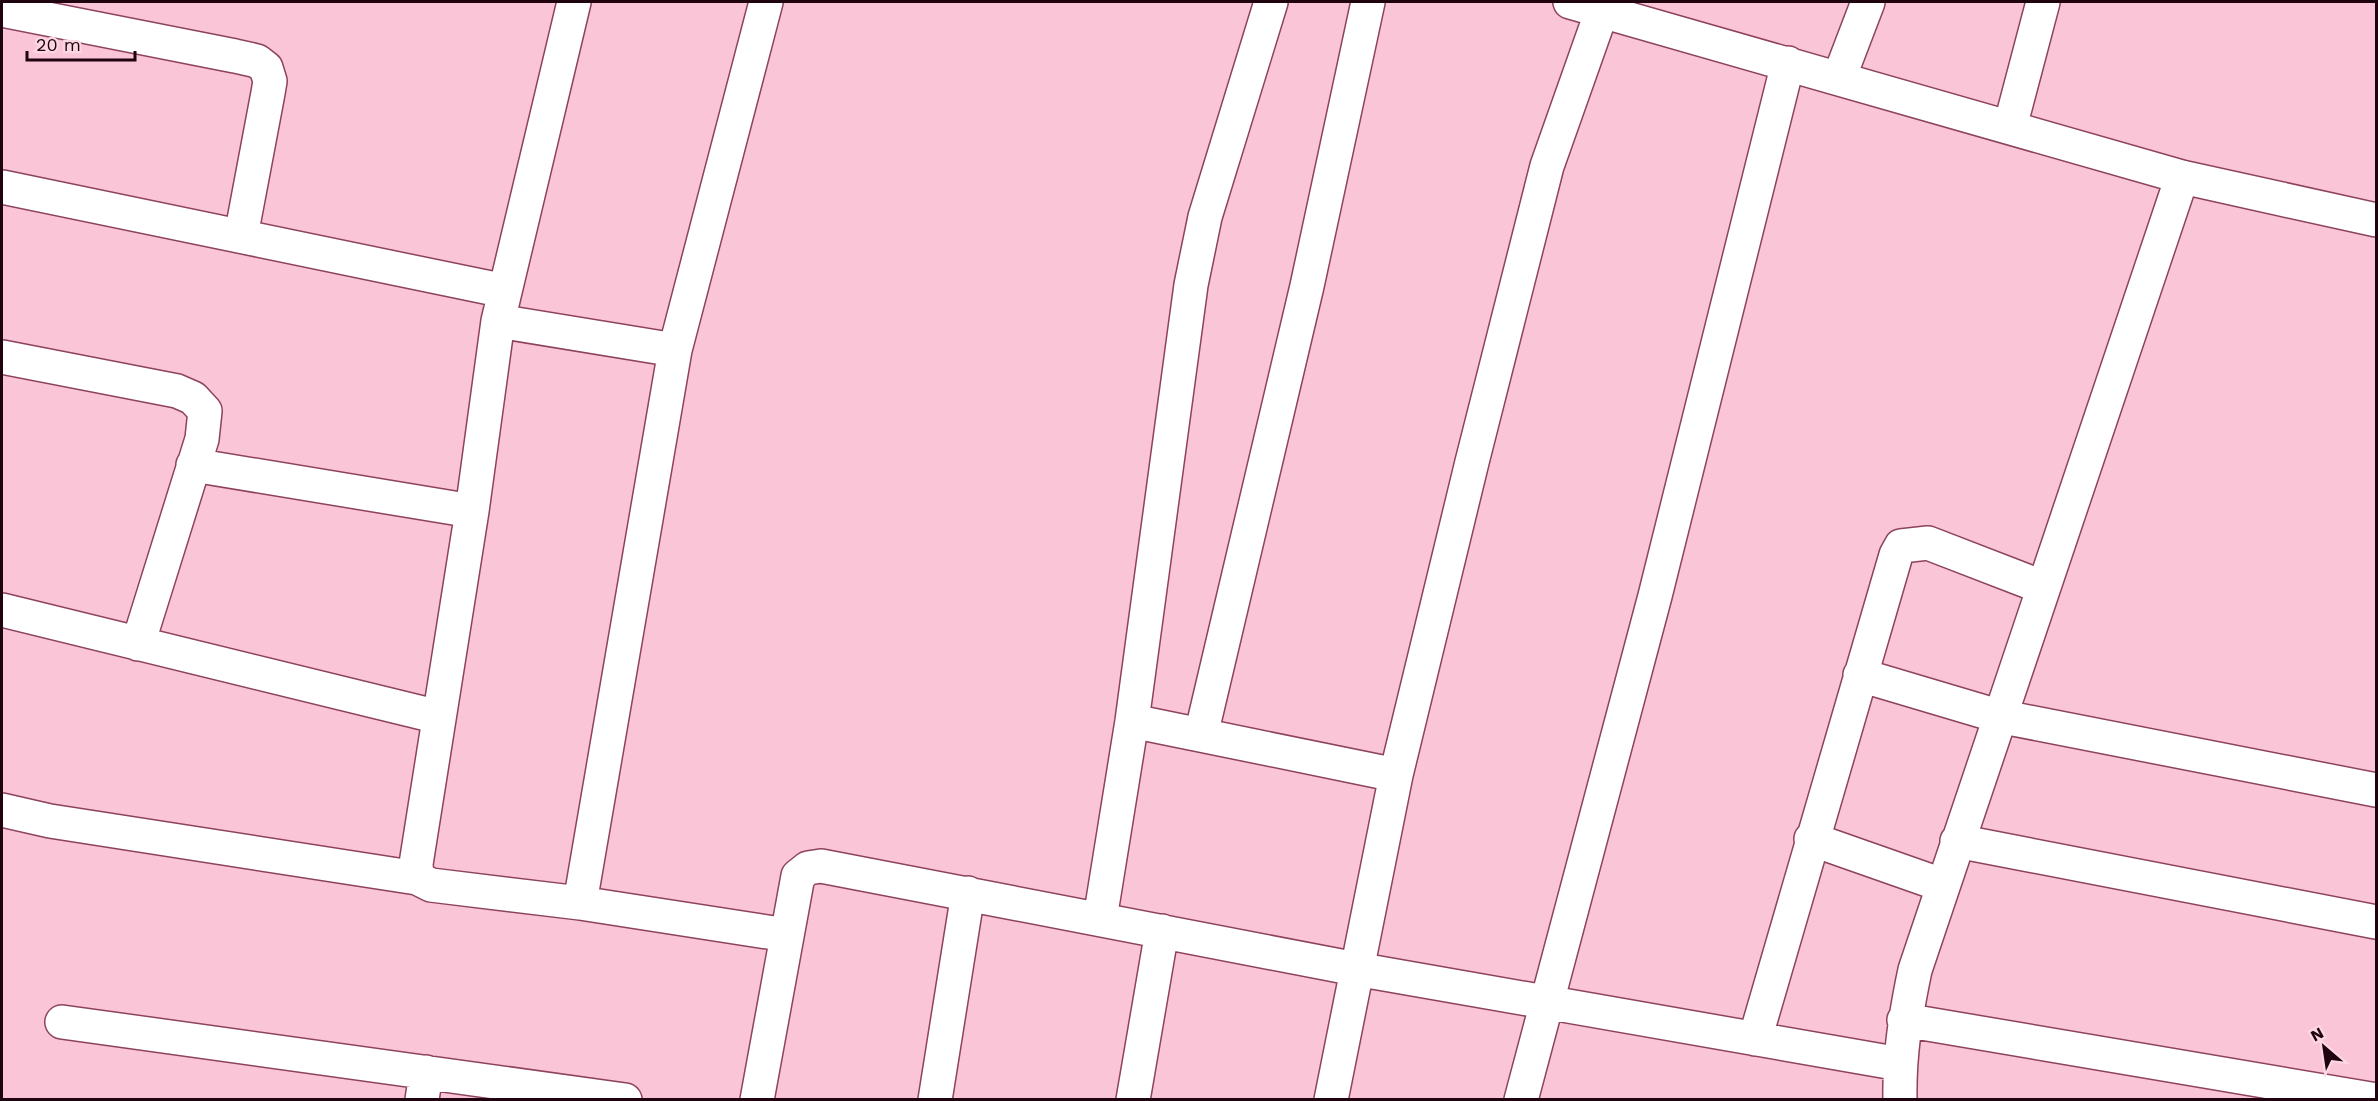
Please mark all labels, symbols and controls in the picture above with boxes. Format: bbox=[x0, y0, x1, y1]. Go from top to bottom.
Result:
scale bar bbox=[27, 24, 135, 62]
text: 20 m bbox=[36, 34, 81, 55]
north arrow bbox=[2294, 1017, 2354, 1077]
text: N bbox=[2307, 1023, 2327, 1046]

